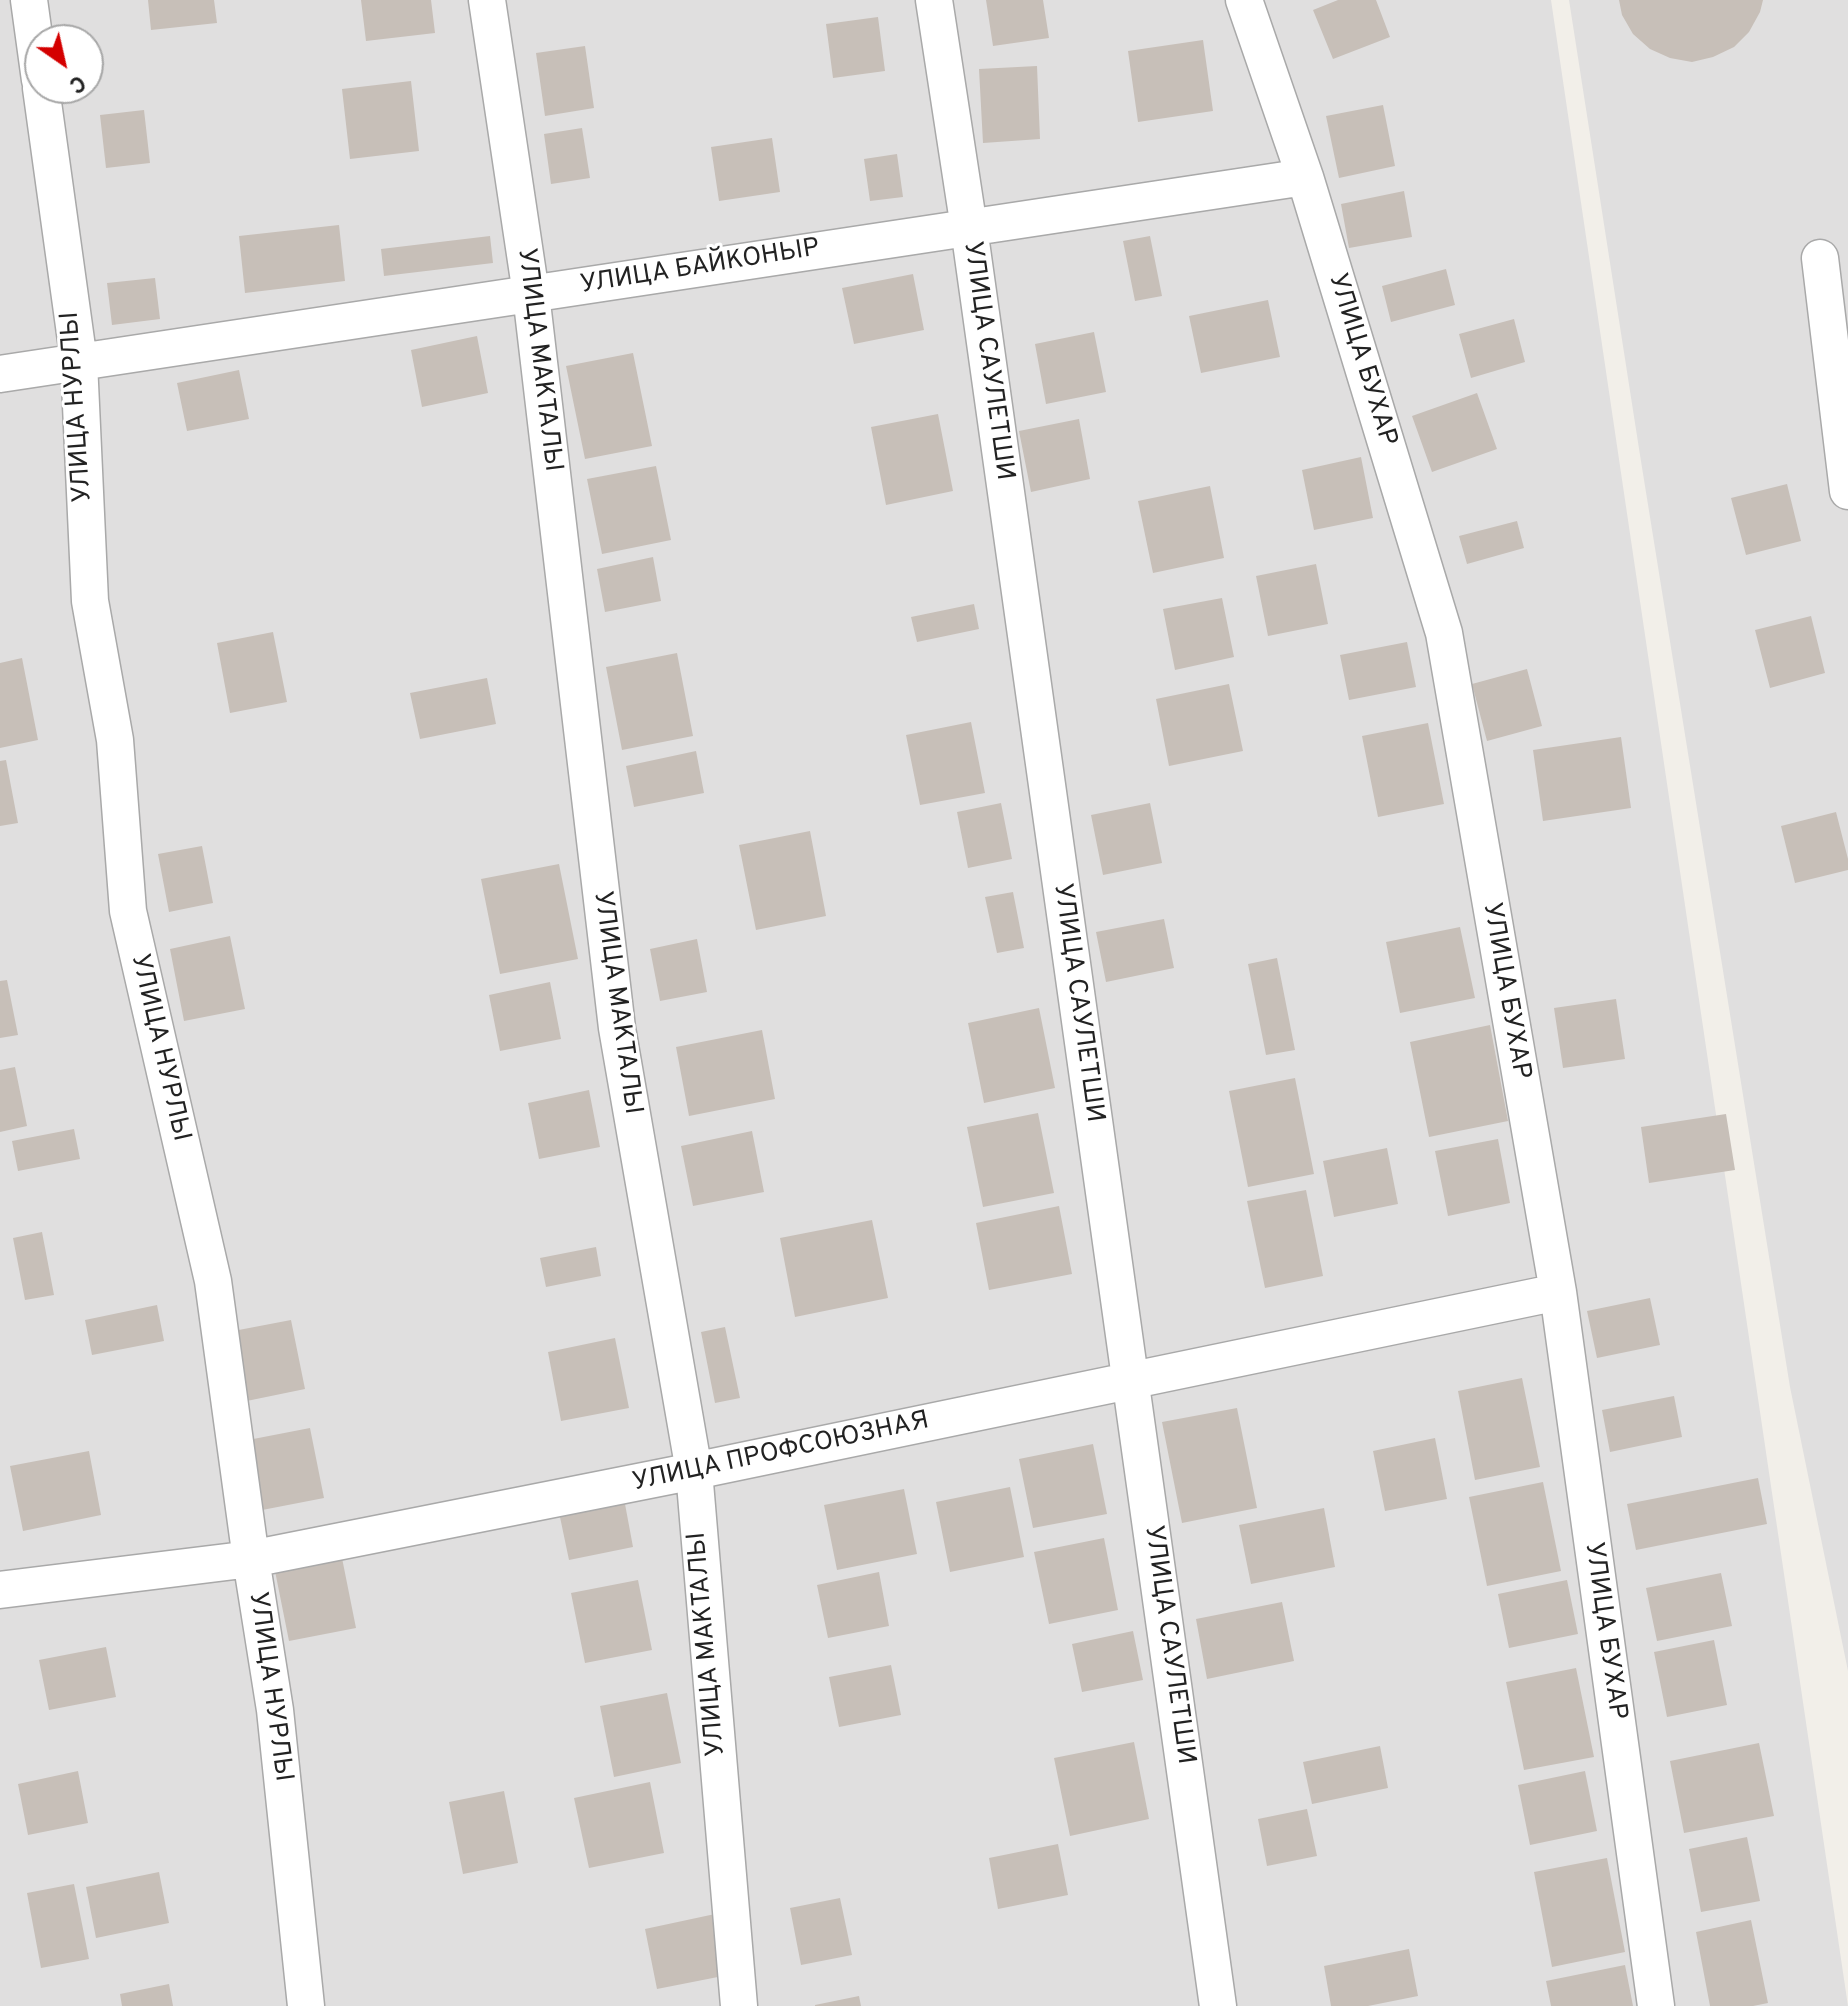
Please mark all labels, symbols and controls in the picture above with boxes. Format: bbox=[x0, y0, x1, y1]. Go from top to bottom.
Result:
north arrow bbox=[24, 24, 104, 104]
text: С bbox=[63, 68, 90, 98]
street label: УЛИЦА БАЙКОНЫР bbox=[578, 234, 822, 302]
street label: УЛИЦА САУЛЕТШИ bbox=[955, 240, 1019, 482]
street label: УЛИЦА МАКТАЛЫ bbox=[509, 246, 567, 474]
street label: УЛИЦА БУХАР bbox=[1320, 270, 1402, 450]
street label: УЛИЦА НУРЛЫ bbox=[56, 311, 100, 503]
street label: УЛИЦА САУЛЕТШИ bbox=[1045, 882, 1109, 1124]
street label: УЛИЦА МАКТАЛЫ bbox=[585, 889, 647, 1117]
street label: УЛИЦА БУХАР bbox=[1474, 900, 1536, 1082]
street label: УЛИЦА НУРЛЫ bbox=[122, 951, 196, 1145]
street label: УЛИЦА ПРОФСОЮЗНАЯ bbox=[630, 1406, 932, 1500]
street label: УЛИЦА САУЛЕТШИ bbox=[1136, 1524, 1200, 1766]
street label: УЛИЦА МАКТАЛЫ bbox=[683, 1531, 733, 1757]
street label: УЛИЦА БУХАР bbox=[1576, 1540, 1632, 1722]
street label: УЛИЦА НУРЛЫ bbox=[240, 1590, 298, 1784]

